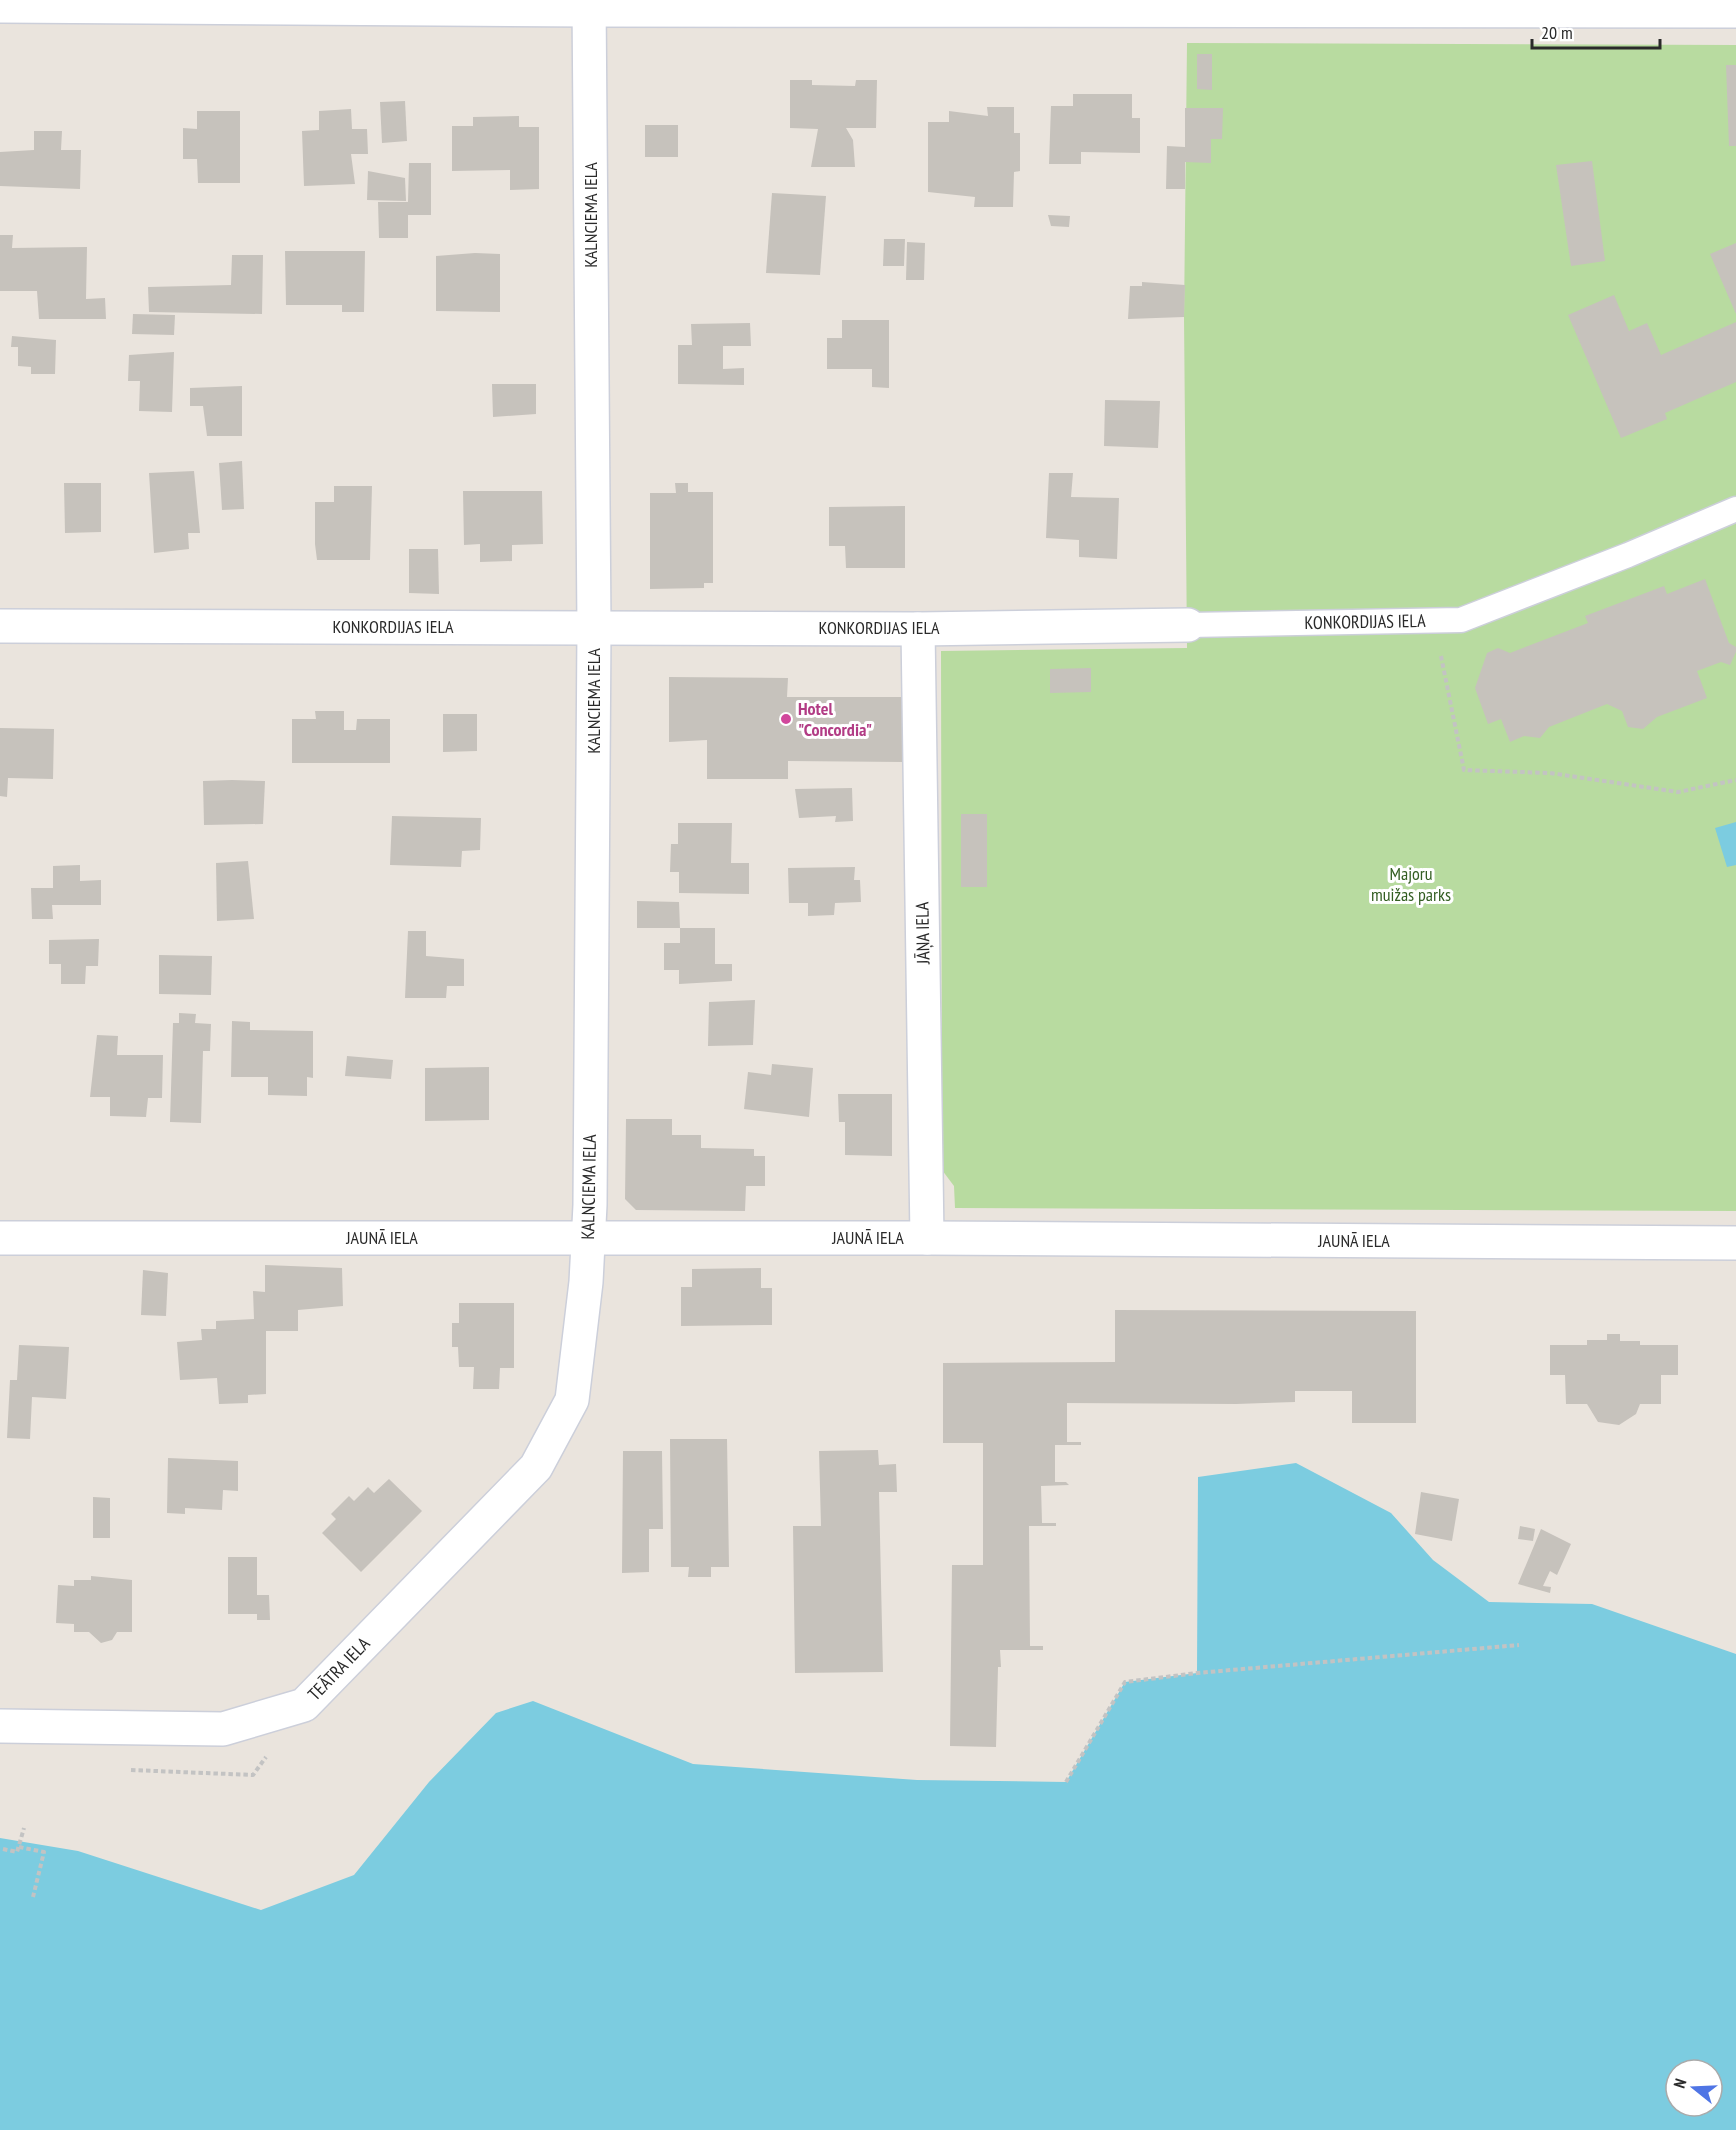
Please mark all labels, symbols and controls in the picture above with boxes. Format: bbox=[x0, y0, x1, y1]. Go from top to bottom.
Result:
scale bar bbox=[1532, 12, 1660, 50]
text: 20 m bbox=[1541, 21, 1573, 44]
street label: KALNCIEMA IELA bbox=[579, 162, 602, 268]
street label: KONKORDIJAS IELA bbox=[1304, 609, 1426, 634]
street label: KONKORDIJAS IELA bbox=[332, 615, 454, 638]
street label: KONKORDIJAS IELA bbox=[818, 616, 940, 639]
street label: KALNCIEMA IELA bbox=[582, 648, 605, 754]
place label: Hotel "Concordia" bbox=[798, 697, 872, 741]
marker: Hotel "Concordia" bbox=[779, 712, 793, 726]
park label: Majoru muižas parks bbox=[1371, 862, 1451, 906]
street label: JĀŅA IELA bbox=[910, 901, 935, 965]
street label: KALNCIEMA IELA bbox=[576, 1134, 601, 1240]
street label: JAUNĀ IELA bbox=[345, 1226, 418, 1249]
street label: JAUNĀ IELA bbox=[831, 1226, 904, 1249]
street label: JAUNĀ IELA bbox=[1317, 1229, 1390, 1252]
street label: TEĀTRA IELA bbox=[303, 1632, 375, 1705]
north arrow bbox=[1664, 2058, 1724, 2118]
text: N bbox=[1669, 2076, 1691, 2091]

